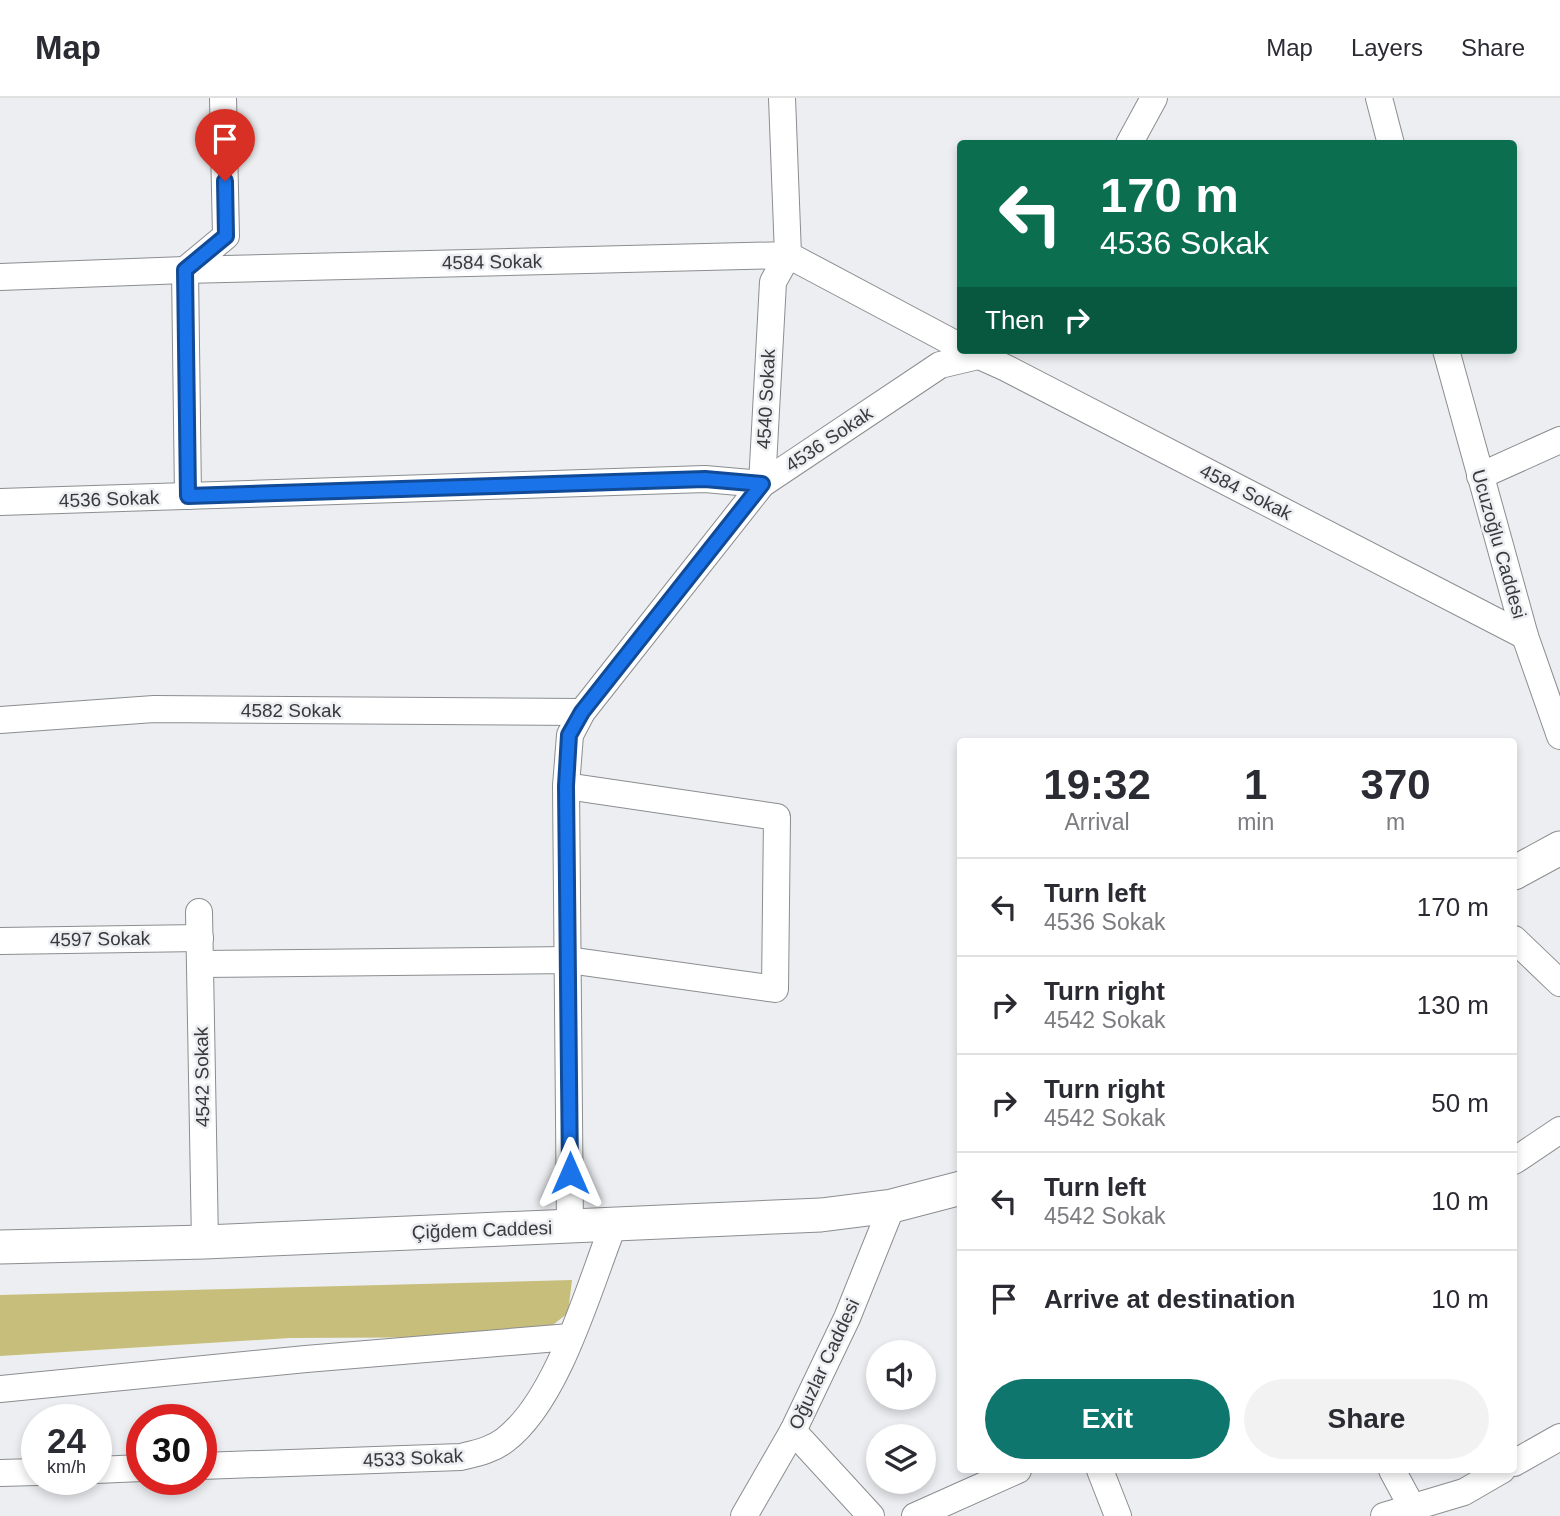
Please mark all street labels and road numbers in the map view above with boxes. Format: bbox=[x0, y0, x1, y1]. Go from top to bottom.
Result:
street label: 4584 Sokak bbox=[442, 251, 543, 273]
street label: 4540 Sokak bbox=[753, 348, 779, 450]
street label: 4536 Sokak bbox=[782, 402, 877, 476]
street label: 4584 Sokak bbox=[1197, 460, 1296, 524]
street label: Ucuzoğlu Caddesi bbox=[1468, 467, 1530, 621]
street label: 4536 Sokak bbox=[58, 487, 160, 511]
street label: 4582 Sokak bbox=[241, 700, 342, 721]
street label: 4597 Sokak bbox=[50, 928, 151, 950]
street label: 4542 Sokak bbox=[191, 1026, 213, 1127]
street label: Çiğdem Caddesi bbox=[411, 1217, 553, 1243]
street label: Oğuzlar Caddesi bbox=[785, 1295, 863, 1433]
street label: 4533 Sokak bbox=[362, 1445, 464, 1471]

